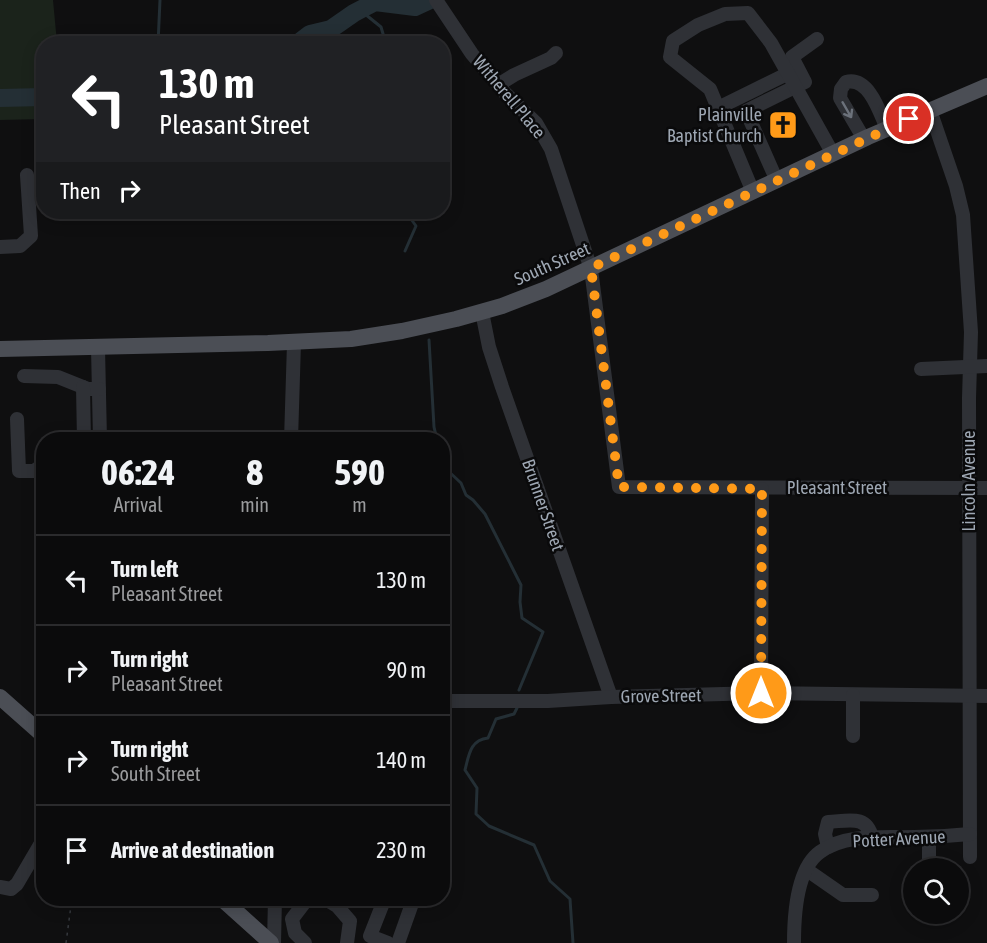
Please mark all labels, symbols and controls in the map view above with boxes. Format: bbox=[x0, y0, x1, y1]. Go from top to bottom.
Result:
street label: Witherell Place bbox=[469, 51, 550, 142]
text: 130 m bbox=[159, 59, 254, 107]
icon: left bbox=[60, 60, 138, 138]
pin bbox=[883, 93, 934, 144]
one-way arrow bbox=[842, 101, 854, 118]
icon: arrive bbox=[892, 102, 925, 135]
place label: Plainville Baptist Church bbox=[667, 104, 762, 146]
text: Pleasant Street bbox=[159, 109, 310, 140]
church icon: Plainville Baptist Church bbox=[767, 109, 799, 141]
icon: right bbox=[113, 174, 146, 207]
text: Then bbox=[60, 178, 101, 204]
street label: South Street bbox=[511, 238, 593, 290]
street label: Lincoln Avenue bbox=[958, 431, 979, 531]
text: 06:24 bbox=[101, 451, 175, 493]
text: 8 bbox=[246, 451, 263, 493]
text: 590 bbox=[334, 451, 385, 493]
street label: Brunner Street bbox=[518, 456, 569, 553]
street label: Pleasant Street bbox=[787, 477, 887, 498]
text: Arrival bbox=[114, 493, 163, 516]
text: min bbox=[240, 493, 269, 516]
text: m bbox=[352, 493, 367, 516]
text: Turn left bbox=[111, 556, 178, 582]
icon: left bbox=[60, 564, 93, 597]
text: 130 m bbox=[376, 567, 426, 593]
text: Pleasant Street bbox=[111, 582, 223, 605]
text: Turn right bbox=[111, 646, 188, 672]
icon: right bbox=[60, 654, 93, 687]
text: 90 m bbox=[386, 657, 426, 683]
position arrow bbox=[729, 661, 793, 725]
text: Pleasant Street bbox=[111, 672, 223, 695]
street label: Grove Street bbox=[621, 684, 701, 707]
text: Turn right bbox=[111, 736, 188, 762]
icon: right bbox=[60, 744, 93, 777]
text: 140 m bbox=[376, 747, 426, 773]
text: South Street bbox=[111, 762, 201, 785]
street label: Potter Avenue bbox=[852, 826, 946, 851]
icon: arrive bbox=[60, 834, 93, 867]
text: Arrive at destination bbox=[111, 837, 274, 863]
text: 230 m bbox=[376, 837, 426, 863]
map controls bbox=[903, 858, 969, 924]
button: search bbox=[903, 858, 969, 924]

